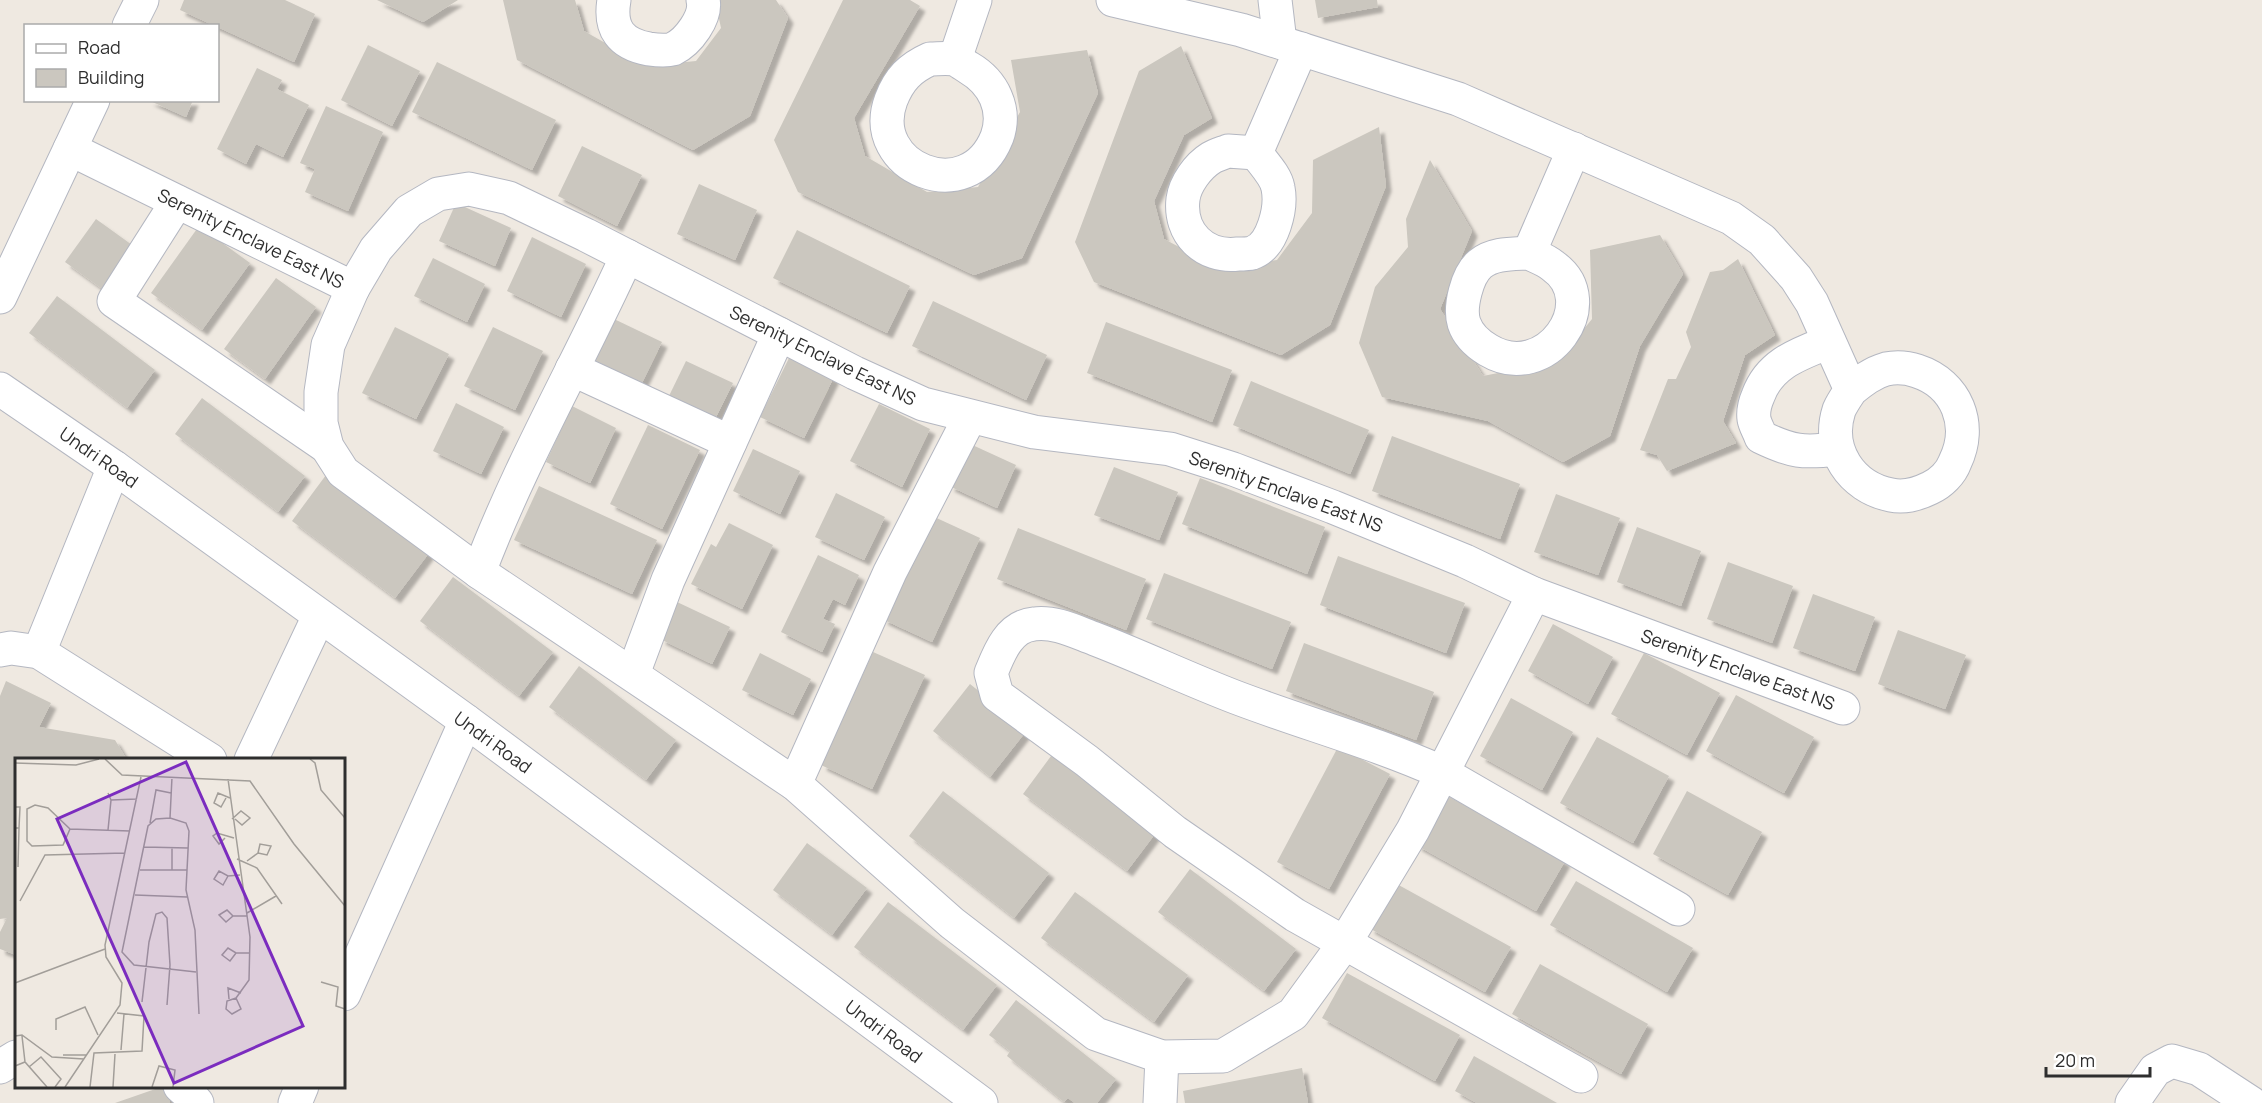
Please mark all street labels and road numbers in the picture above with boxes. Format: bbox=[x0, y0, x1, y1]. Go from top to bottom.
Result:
street label: Serenity Enclave East NS bbox=[154, 182, 348, 294]
street label: Serenity Enclave East NS bbox=[726, 299, 920, 411]
street label: Undri Road bbox=[55, 421, 143, 493]
street label: Serenity Enclave East NS bbox=[1186, 445, 1386, 537]
street label: Serenity Enclave East NS bbox=[1638, 623, 1838, 715]
street label: Undri Road bbox=[449, 706, 537, 778]
street label: Undri Road bbox=[840, 994, 928, 1068]

